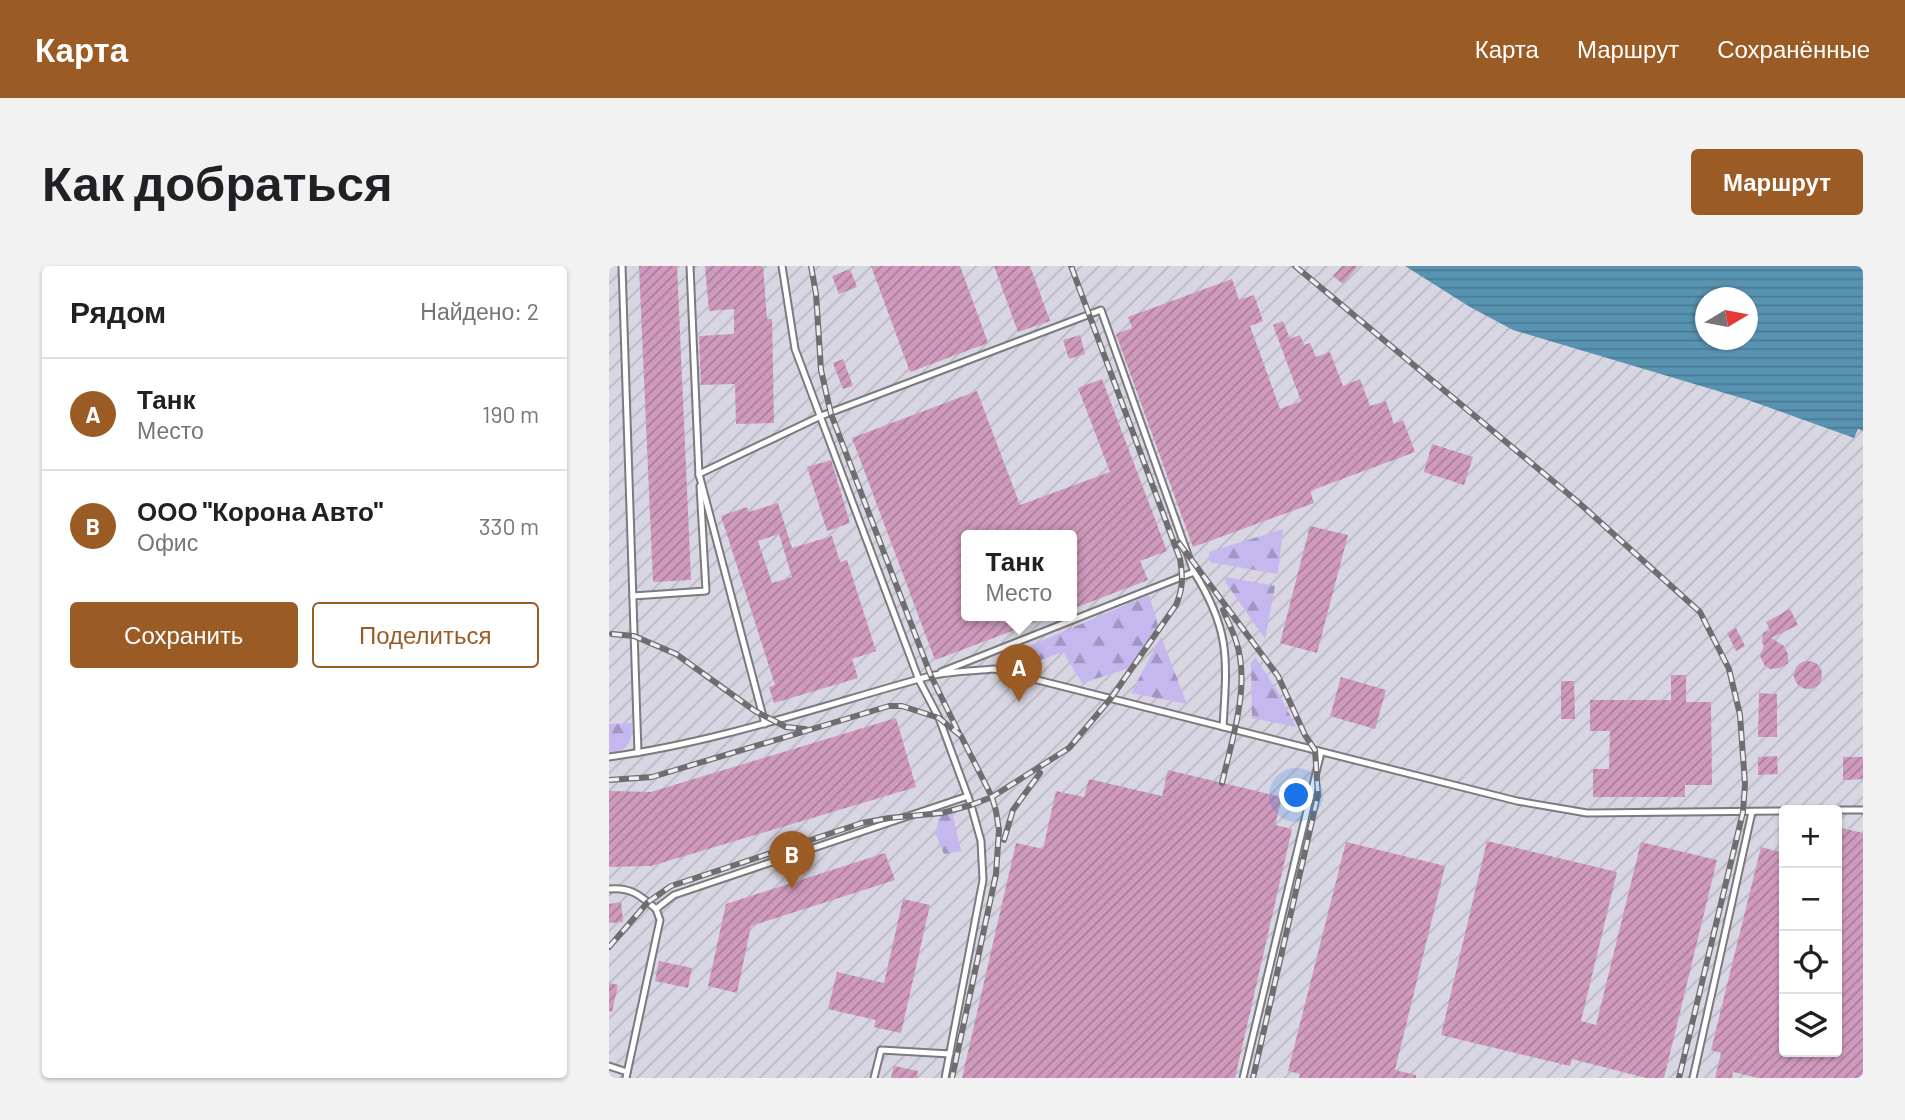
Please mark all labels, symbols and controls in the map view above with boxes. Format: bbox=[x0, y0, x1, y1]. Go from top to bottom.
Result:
text: Карта bbox=[35, 29, 128, 69]
text: Карта bbox=[1475, 34, 1539, 63]
text: Маршрут bbox=[1577, 34, 1679, 63]
text: Сохранённые bbox=[1717, 34, 1870, 63]
button: Маршрут bbox=[1691, 149, 1863, 215]
text: Как добраться bbox=[42, 152, 393, 211]
north arrow bbox=[1695, 287, 1758, 350]
text: Рядом bbox=[70, 293, 166, 329]
text: Найдено: 2 bbox=[420, 297, 539, 325]
text: Танк bbox=[137, 383, 195, 414]
text: A bbox=[85, 400, 101, 428]
text: 190 m bbox=[482, 400, 539, 428]
text: Место bbox=[137, 416, 204, 444]
text: ООО "Корона Авто" bbox=[137, 495, 383, 526]
text: B bbox=[86, 512, 100, 540]
text: 330 m bbox=[479, 512, 539, 540]
text: Офис bbox=[137, 528, 198, 556]
popup bbox=[961, 530, 1077, 621]
text: Танк bbox=[986, 545, 1044, 576]
text: Место bbox=[986, 578, 1052, 606]
button: Сохранить bbox=[70, 602, 298, 668]
button: Поделиться bbox=[312, 602, 539, 668]
pin: A bbox=[996, 644, 1042, 702]
your location bbox=[1279, 778, 1313, 812]
map controls bbox=[1779, 805, 1842, 1057]
button: + bbox=[1779, 805, 1842, 868]
pin: B bbox=[769, 831, 815, 889]
button: − bbox=[1779, 868, 1842, 931]
button: locate bbox=[1779, 931, 1842, 994]
button: layers bbox=[1779, 994, 1842, 1057]

